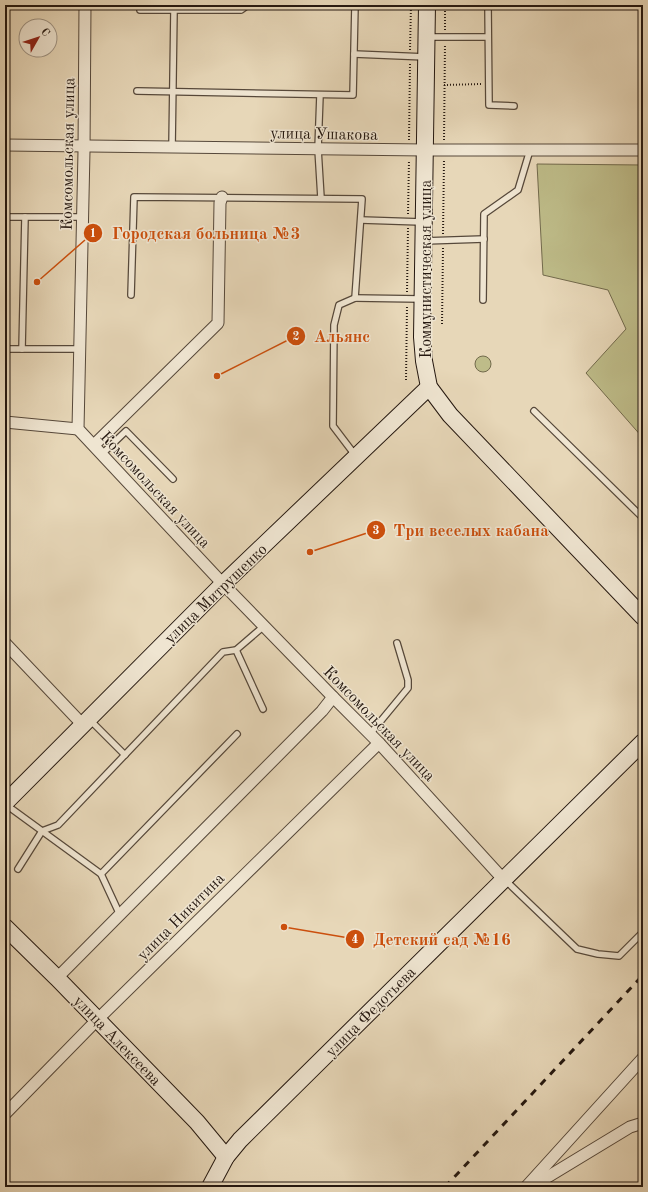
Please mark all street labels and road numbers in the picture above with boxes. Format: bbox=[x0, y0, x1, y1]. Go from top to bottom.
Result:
street label: Комсомольская улица bbox=[60, 77, 78, 231]
street label: улица Ушакова bbox=[270, 126, 378, 144]
street label: Коммунистическая улица bbox=[419, 179, 435, 359]
street label: Комсомольская улица bbox=[97, 429, 213, 552]
street label: улица Митрушенко bbox=[162, 542, 271, 647]
street label: Комсомольская улица bbox=[320, 664, 438, 785]
street label: улица Никитина bbox=[135, 871, 228, 964]
street label: улица Федотьева bbox=[323, 964, 420, 1060]
street label: улица Алексеева bbox=[70, 993, 163, 1090]

